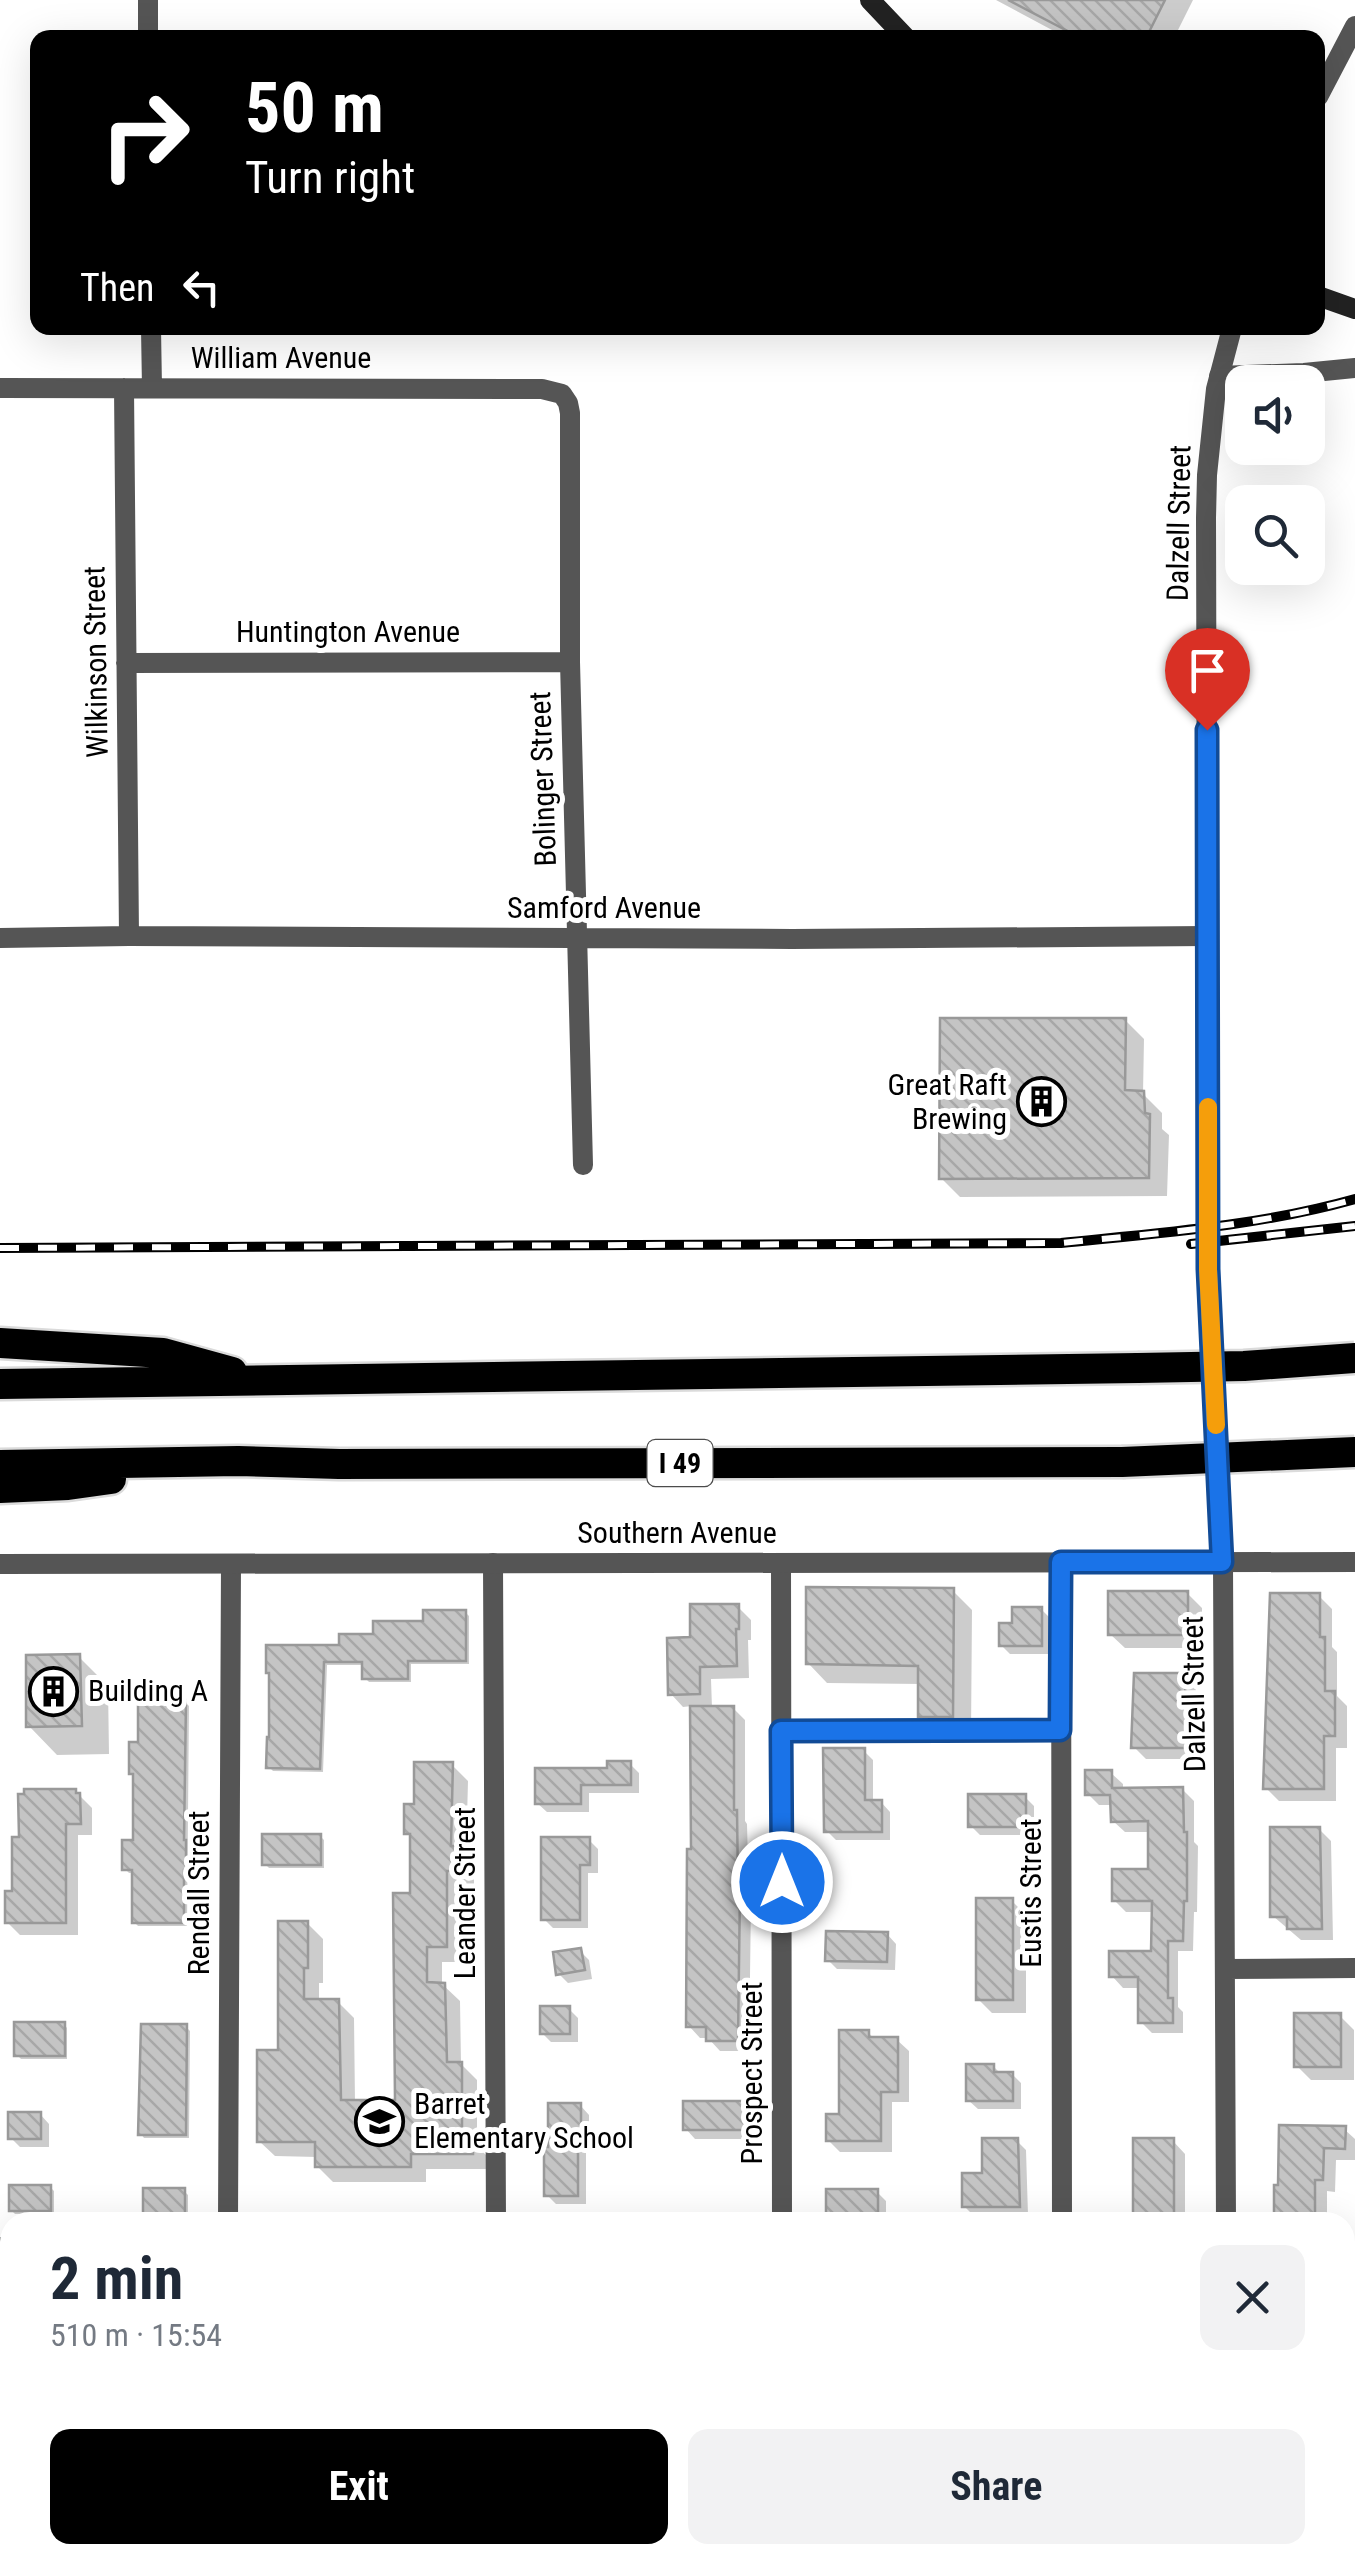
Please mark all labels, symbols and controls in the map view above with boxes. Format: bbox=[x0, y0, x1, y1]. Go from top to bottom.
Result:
text: 50 m bbox=[245, 67, 384, 149]
icon: right bbox=[80, 70, 210, 200]
text: Turn right bbox=[245, 151, 415, 204]
icon: left bbox=[174, 260, 229, 315]
text: Then bbox=[80, 266, 154, 310]
street label: William Avenue bbox=[191, 340, 371, 375]
map controls bbox=[1225, 365, 1325, 585]
button: sound bbox=[1225, 365, 1325, 465]
street label: Dalzell Street bbox=[1160, 445, 1197, 601]
button: search bbox=[1225, 485, 1325, 585]
street label: Wilkinson Street bbox=[76, 566, 115, 758]
street label: Huntington Avenue bbox=[236, 614, 460, 649]
pin bbox=[1165, 628, 1250, 731]
icon: arrive bbox=[1180, 643, 1235, 698]
street label: Bolinger Street bbox=[522, 691, 563, 867]
street label: Samford Avenue bbox=[507, 890, 701, 925]
place label: Great Raft Brewing bbox=[888, 1067, 1007, 1136]
building icon: Great Raft Brewing bbox=[1016, 1076, 1068, 1128]
road number: I 49 bbox=[648, 1440, 712, 1486]
street label: Southern Avenue bbox=[577, 1515, 777, 1550]
street label: Dalzell Street bbox=[1175, 1616, 1212, 1772]
building icon: Building A bbox=[27, 1665, 79, 1717]
place label: Building A bbox=[88, 1673, 208, 1708]
street label: Leander Street bbox=[447, 1807, 482, 1979]
street label: Rendall Street bbox=[181, 1811, 216, 1975]
street label: Eustis Street bbox=[1013, 1818, 1048, 1968]
position arrow bbox=[730, 1830, 834, 1934]
street label: Prospect Street bbox=[734, 1982, 769, 2165]
place label: Barret Elementary School bbox=[414, 2086, 634, 2155]
school or university icon: Barret Elementary School bbox=[353, 2095, 405, 2147]
text: 2 min bbox=[50, 2243, 183, 2314]
button: close bbox=[1200, 2245, 1305, 2350]
text: 510 m · 15:54 bbox=[50, 2316, 222, 2354]
button: Exit bbox=[50, 2429, 668, 2544]
button: Share bbox=[688, 2429, 1305, 2544]

